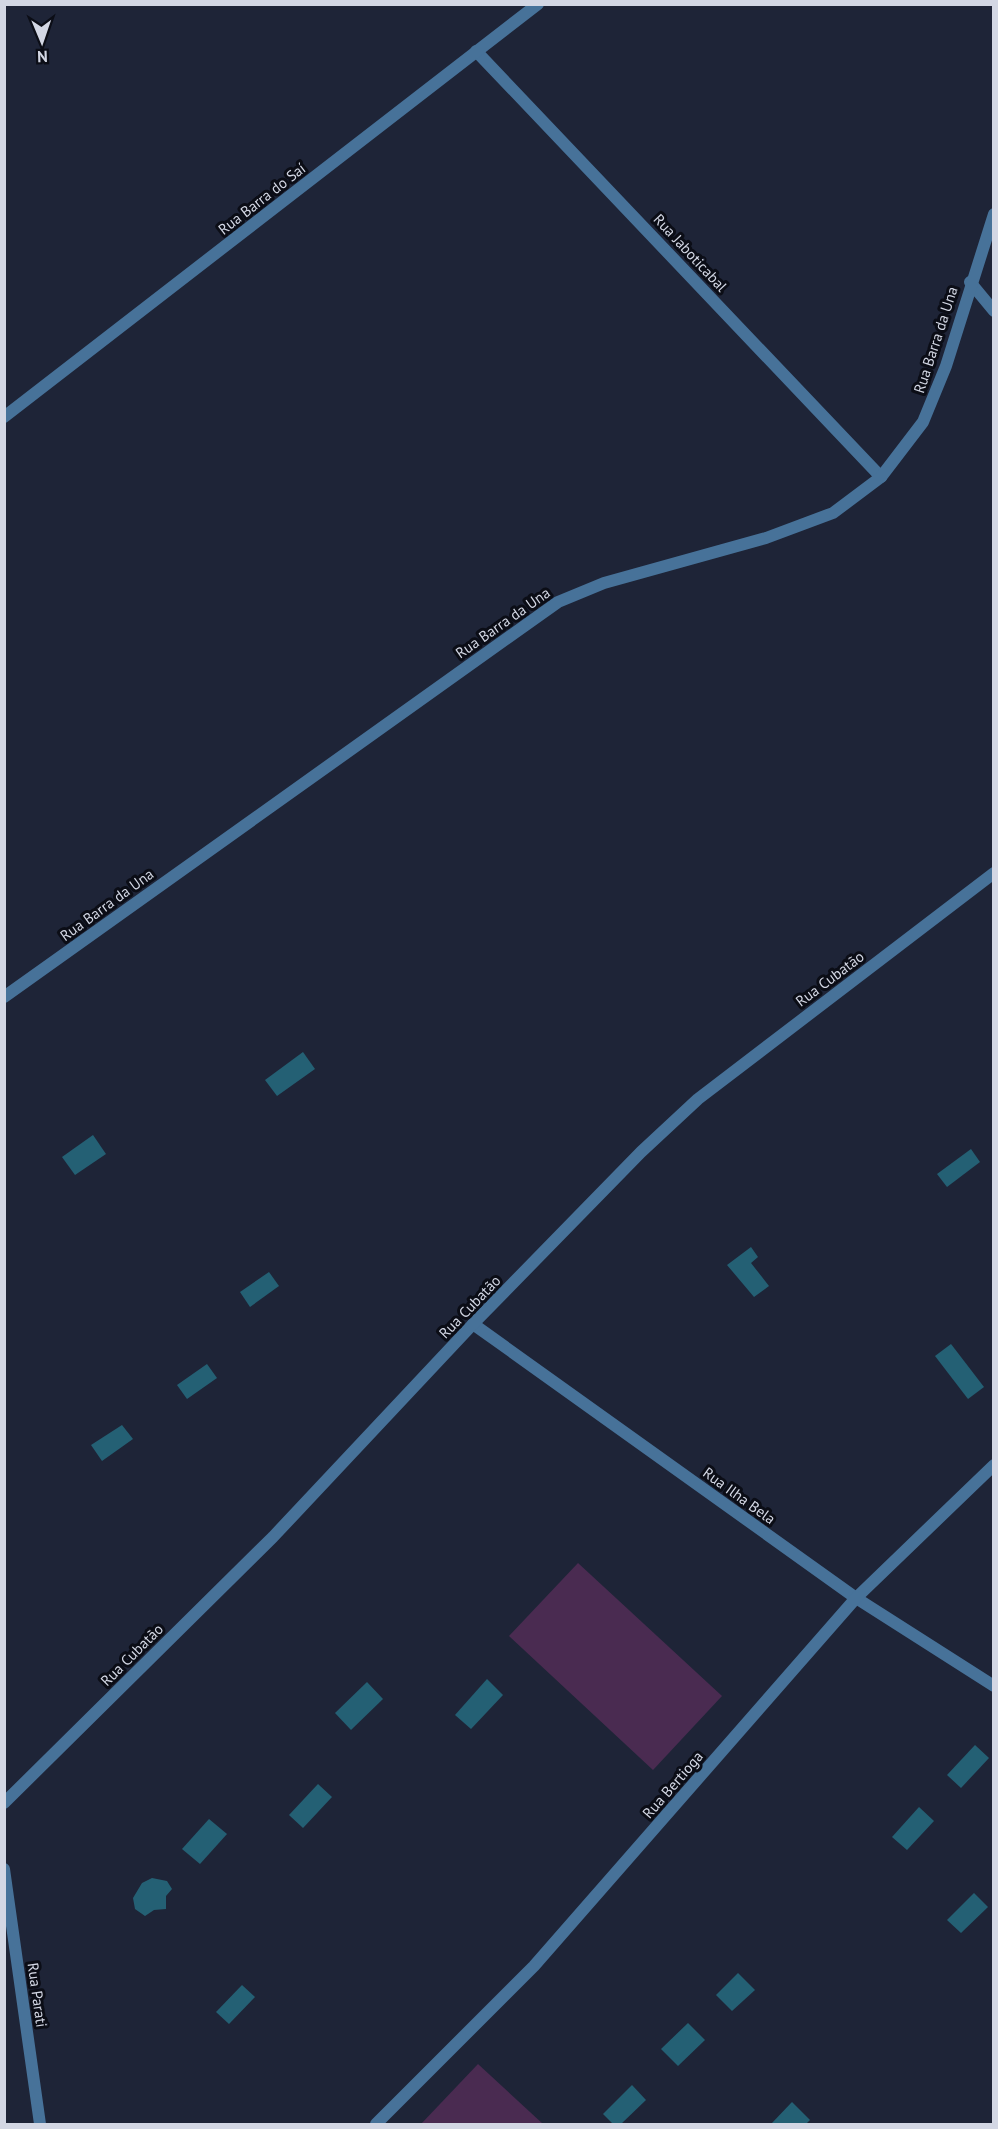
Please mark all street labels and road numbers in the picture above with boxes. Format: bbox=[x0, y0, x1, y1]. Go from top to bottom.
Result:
street label: Rua Barra do Saí bbox=[214, 159, 309, 239]
street label: Rua Jaboticabal bbox=[649, 210, 732, 296]
street label: Rua Barra da Una bbox=[909, 284, 962, 396]
street label: Rua Barra da Una bbox=[452, 583, 554, 662]
street label: Rua Barra da Una bbox=[56, 864, 157, 945]
street label: Rua Cubatão bbox=[792, 947, 868, 1011]
street label: Rua Cubatão bbox=[435, 1271, 505, 1342]
street label: Rua Ilha Bela bbox=[699, 1463, 779, 1528]
street label: Rua Cubatão bbox=[96, 1619, 167, 1690]
street label: Rua Bertioga bbox=[638, 1747, 707, 1822]
street label: Rua Parati bbox=[24, 1961, 51, 2029]

